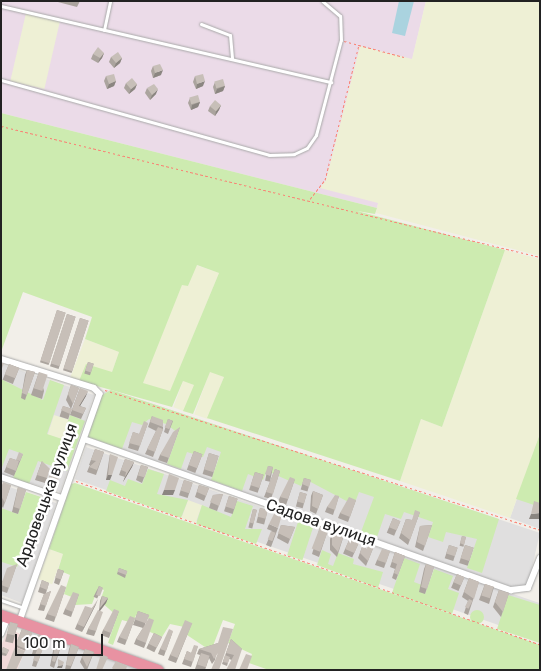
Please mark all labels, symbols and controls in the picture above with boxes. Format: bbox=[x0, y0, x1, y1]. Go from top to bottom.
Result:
street label: Ардовецька вулиця bbox=[12, 421, 82, 569]
street label: Садова вулиця bbox=[264, 495, 378, 551]
scale bar bbox=[18, 624, 105, 656]
text: 100 m bbox=[23, 634, 65, 652]

